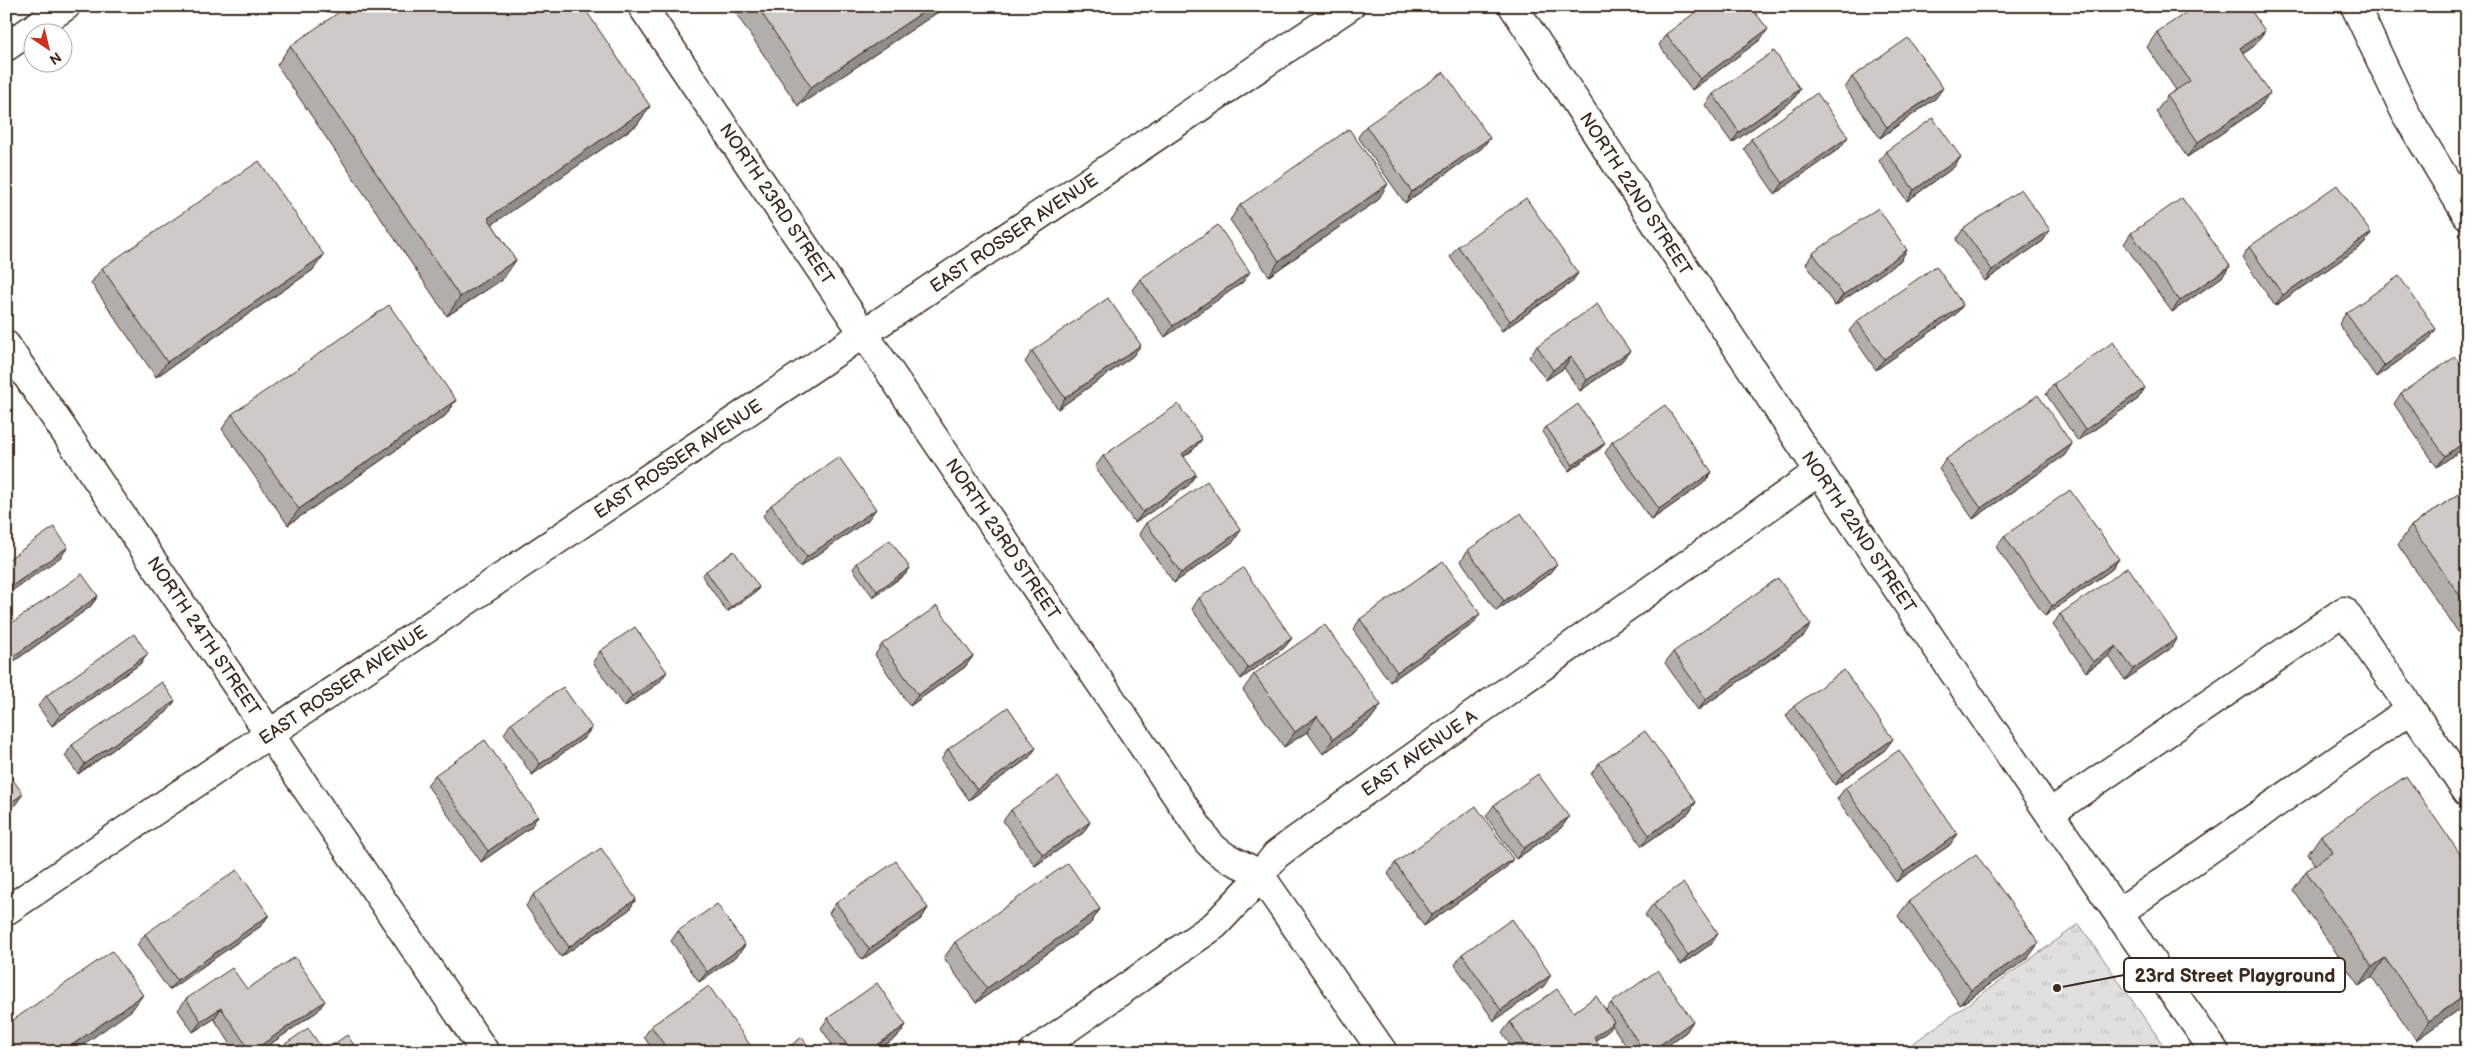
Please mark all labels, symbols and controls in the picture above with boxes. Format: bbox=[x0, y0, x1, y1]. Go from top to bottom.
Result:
north arrow bbox=[22, 22, 72, 72]
text: N bbox=[46, 48, 64, 68]
street label: NORTH 22ND STREET bbox=[1575, 109, 1696, 280]
street label: NORTH 23RD STREET bbox=[715, 120, 838, 289]
street label: EAST ROSSER AVENUE bbox=[926, 169, 1102, 297]
street label: EAST ROSSER AVENUE bbox=[590, 395, 766, 523]
street label: NORTH 22ND STREET bbox=[1797, 448, 1921, 617]
street label: NORTH 23RD STREET bbox=[941, 455, 1064, 624]
street label: NORTH 24TH STREET bbox=[142, 553, 265, 720]
street label: EAST ROSSER AVENUE bbox=[255, 621, 431, 749]
street label: EAST AVENUE A bbox=[1358, 706, 1481, 801]
callout: 23rd Street Playground bbox=[2124, 958, 2345, 992]
text: 23rd Street Playground bbox=[2135, 965, 2335, 988]

